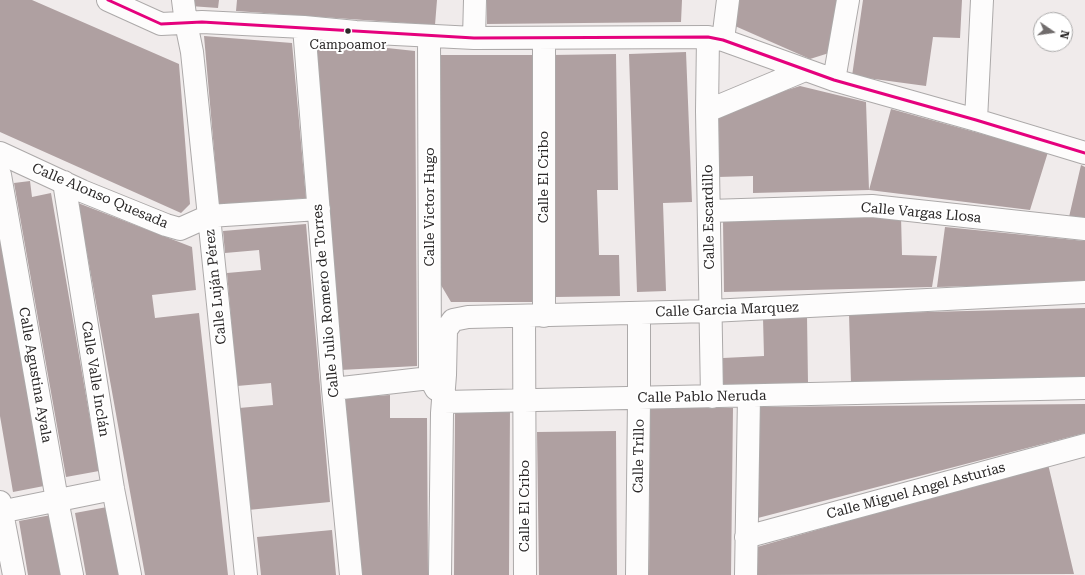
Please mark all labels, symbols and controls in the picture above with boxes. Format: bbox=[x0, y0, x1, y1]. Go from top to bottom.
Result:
north arrow bbox=[1033, 12, 1073, 52]
marker: Campoamor bbox=[343, 26, 353, 36]
text: N bbox=[1057, 29, 1071, 40]
place label: Campoamor bbox=[310, 37, 386, 53]
street label: Calle El Cribo bbox=[536, 131, 552, 223]
street label: Calle Victor Hugo bbox=[422, 147, 438, 267]
street label: Calle Alonso Quesada bbox=[29, 160, 171, 232]
street label: Calle Escardillo bbox=[700, 164, 718, 270]
street label: Calle Vargas Llosa bbox=[860, 199, 982, 227]
street label: Calle Julio Romero de Torres bbox=[309, 204, 343, 398]
street label: Calle Luján Pérez bbox=[202, 229, 230, 345]
street label: Calle Garcia Marquez bbox=[655, 299, 799, 321]
street label: Calle Agustina Ayala bbox=[15, 306, 55, 444]
street label: Calle Valle Inclán bbox=[78, 320, 112, 438]
street label: Calle Pablo Neruda bbox=[637, 387, 767, 407]
street label: Calle Trillo bbox=[630, 419, 648, 493]
street label: Calle Miguel Angel Asturias bbox=[825, 459, 1007, 523]
street label: Calle El Cribo bbox=[517, 460, 533, 552]

